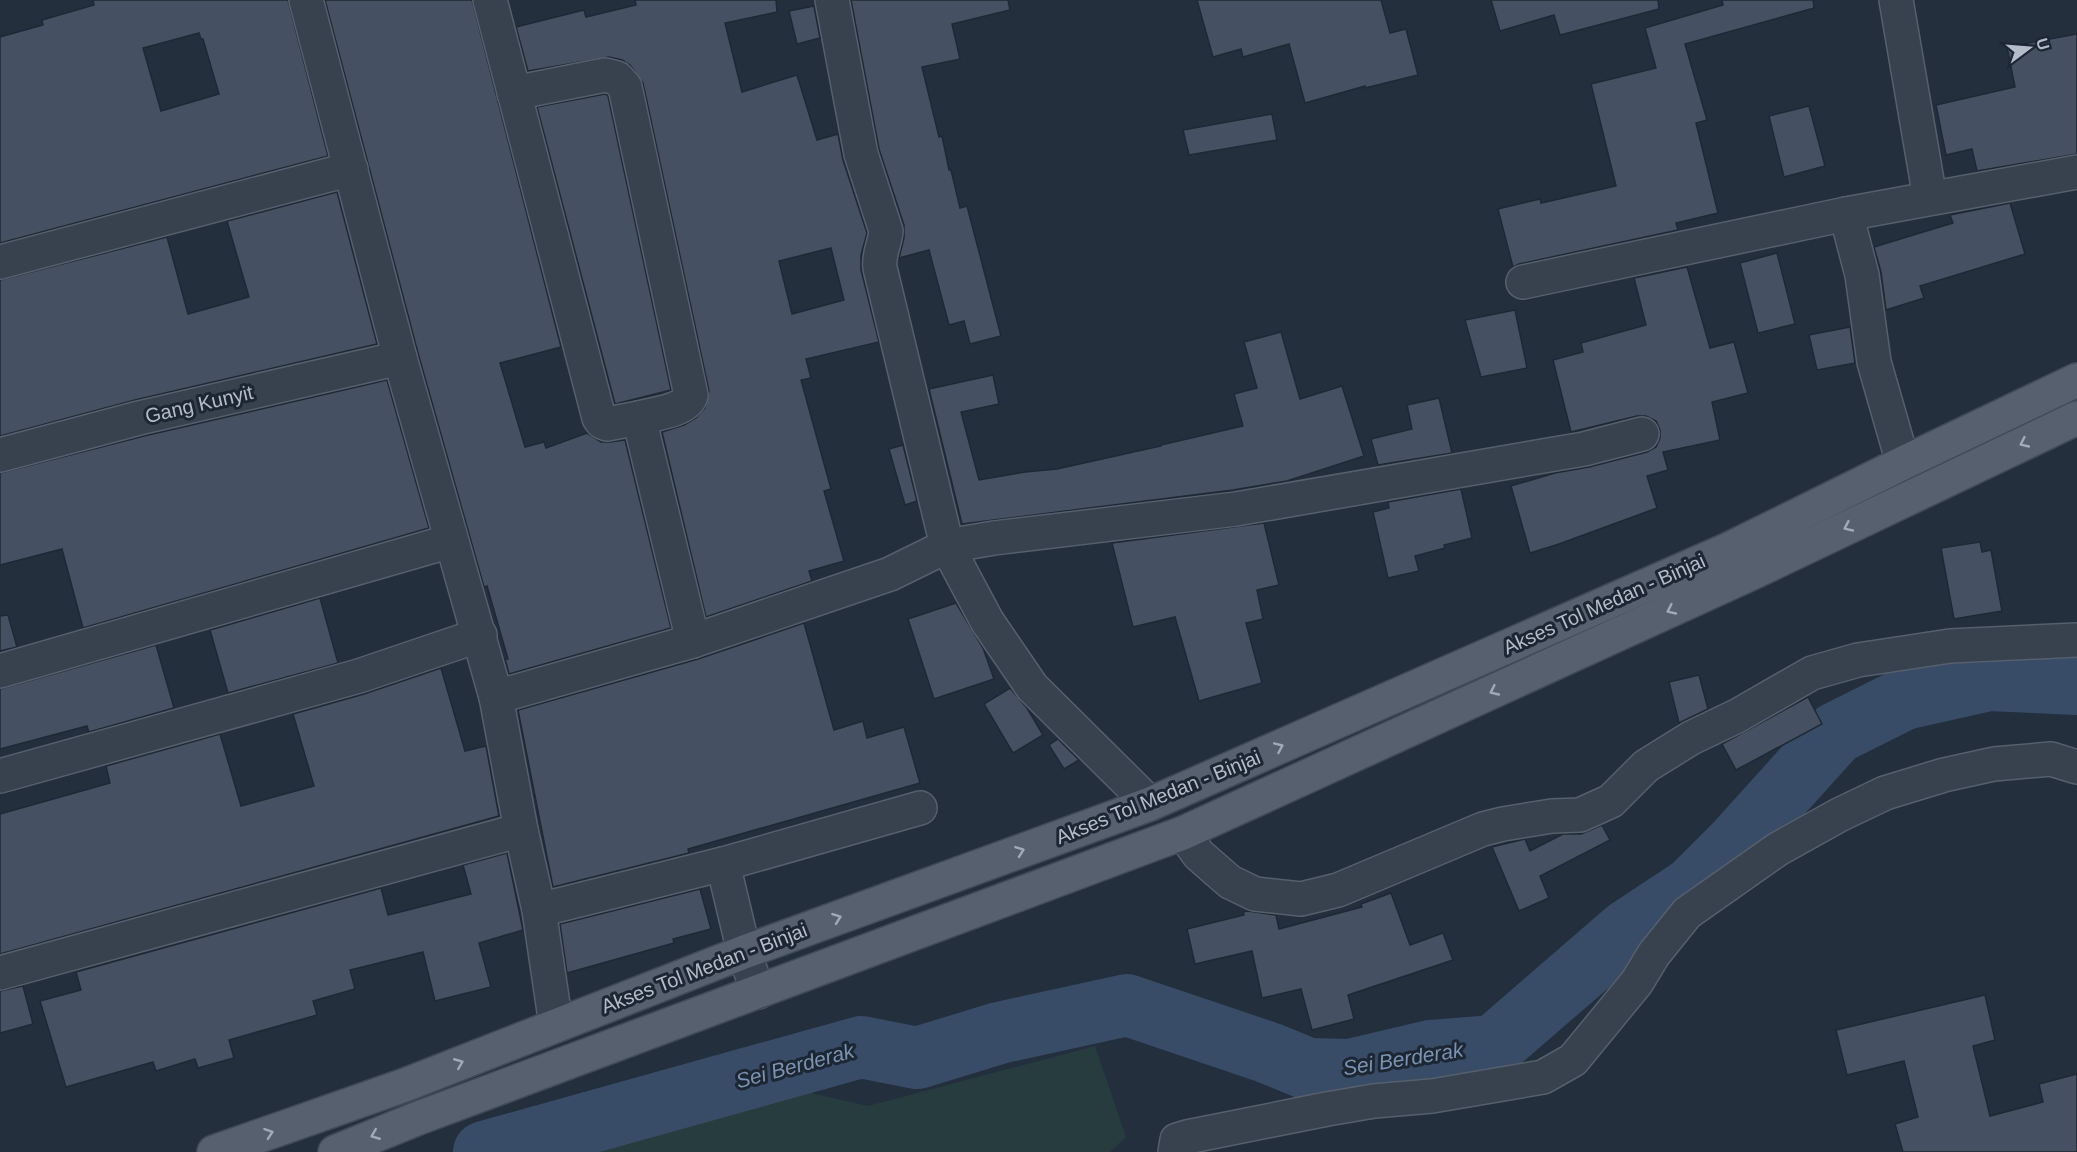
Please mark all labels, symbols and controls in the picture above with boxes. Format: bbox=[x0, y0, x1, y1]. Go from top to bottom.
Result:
north arrow bbox=[1999, 18, 2059, 78]
text: U bbox=[2033, 36, 2053, 52]
street label: Gang Kunyit bbox=[143, 381, 256, 427]
one-way arrow bbox=[2020, 436, 2031, 448]
one-way arrow bbox=[1844, 520, 1855, 532]
street label: Akses Tol Medan - Binjai bbox=[1500, 549, 1708, 659]
one-way arrow bbox=[1667, 602, 1678, 614]
one-way arrow bbox=[1490, 684, 1501, 696]
one-way arrow bbox=[1273, 742, 1284, 754]
street label: Akses Tol Medan - Binjai bbox=[1053, 746, 1263, 848]
one-way arrow bbox=[1015, 846, 1025, 859]
one-way arrow bbox=[831, 913, 842, 925]
street label: Akses Tol Medan - Binjai bbox=[598, 919, 810, 1017]
water label: Sei Berderak bbox=[1341, 1037, 1466, 1079]
water label: Sei Berderak bbox=[733, 1038, 858, 1092]
one-way arrow bbox=[453, 1058, 464, 1070]
one-way arrow bbox=[263, 1127, 274, 1140]
one-way arrow bbox=[371, 1128, 382, 1140]

